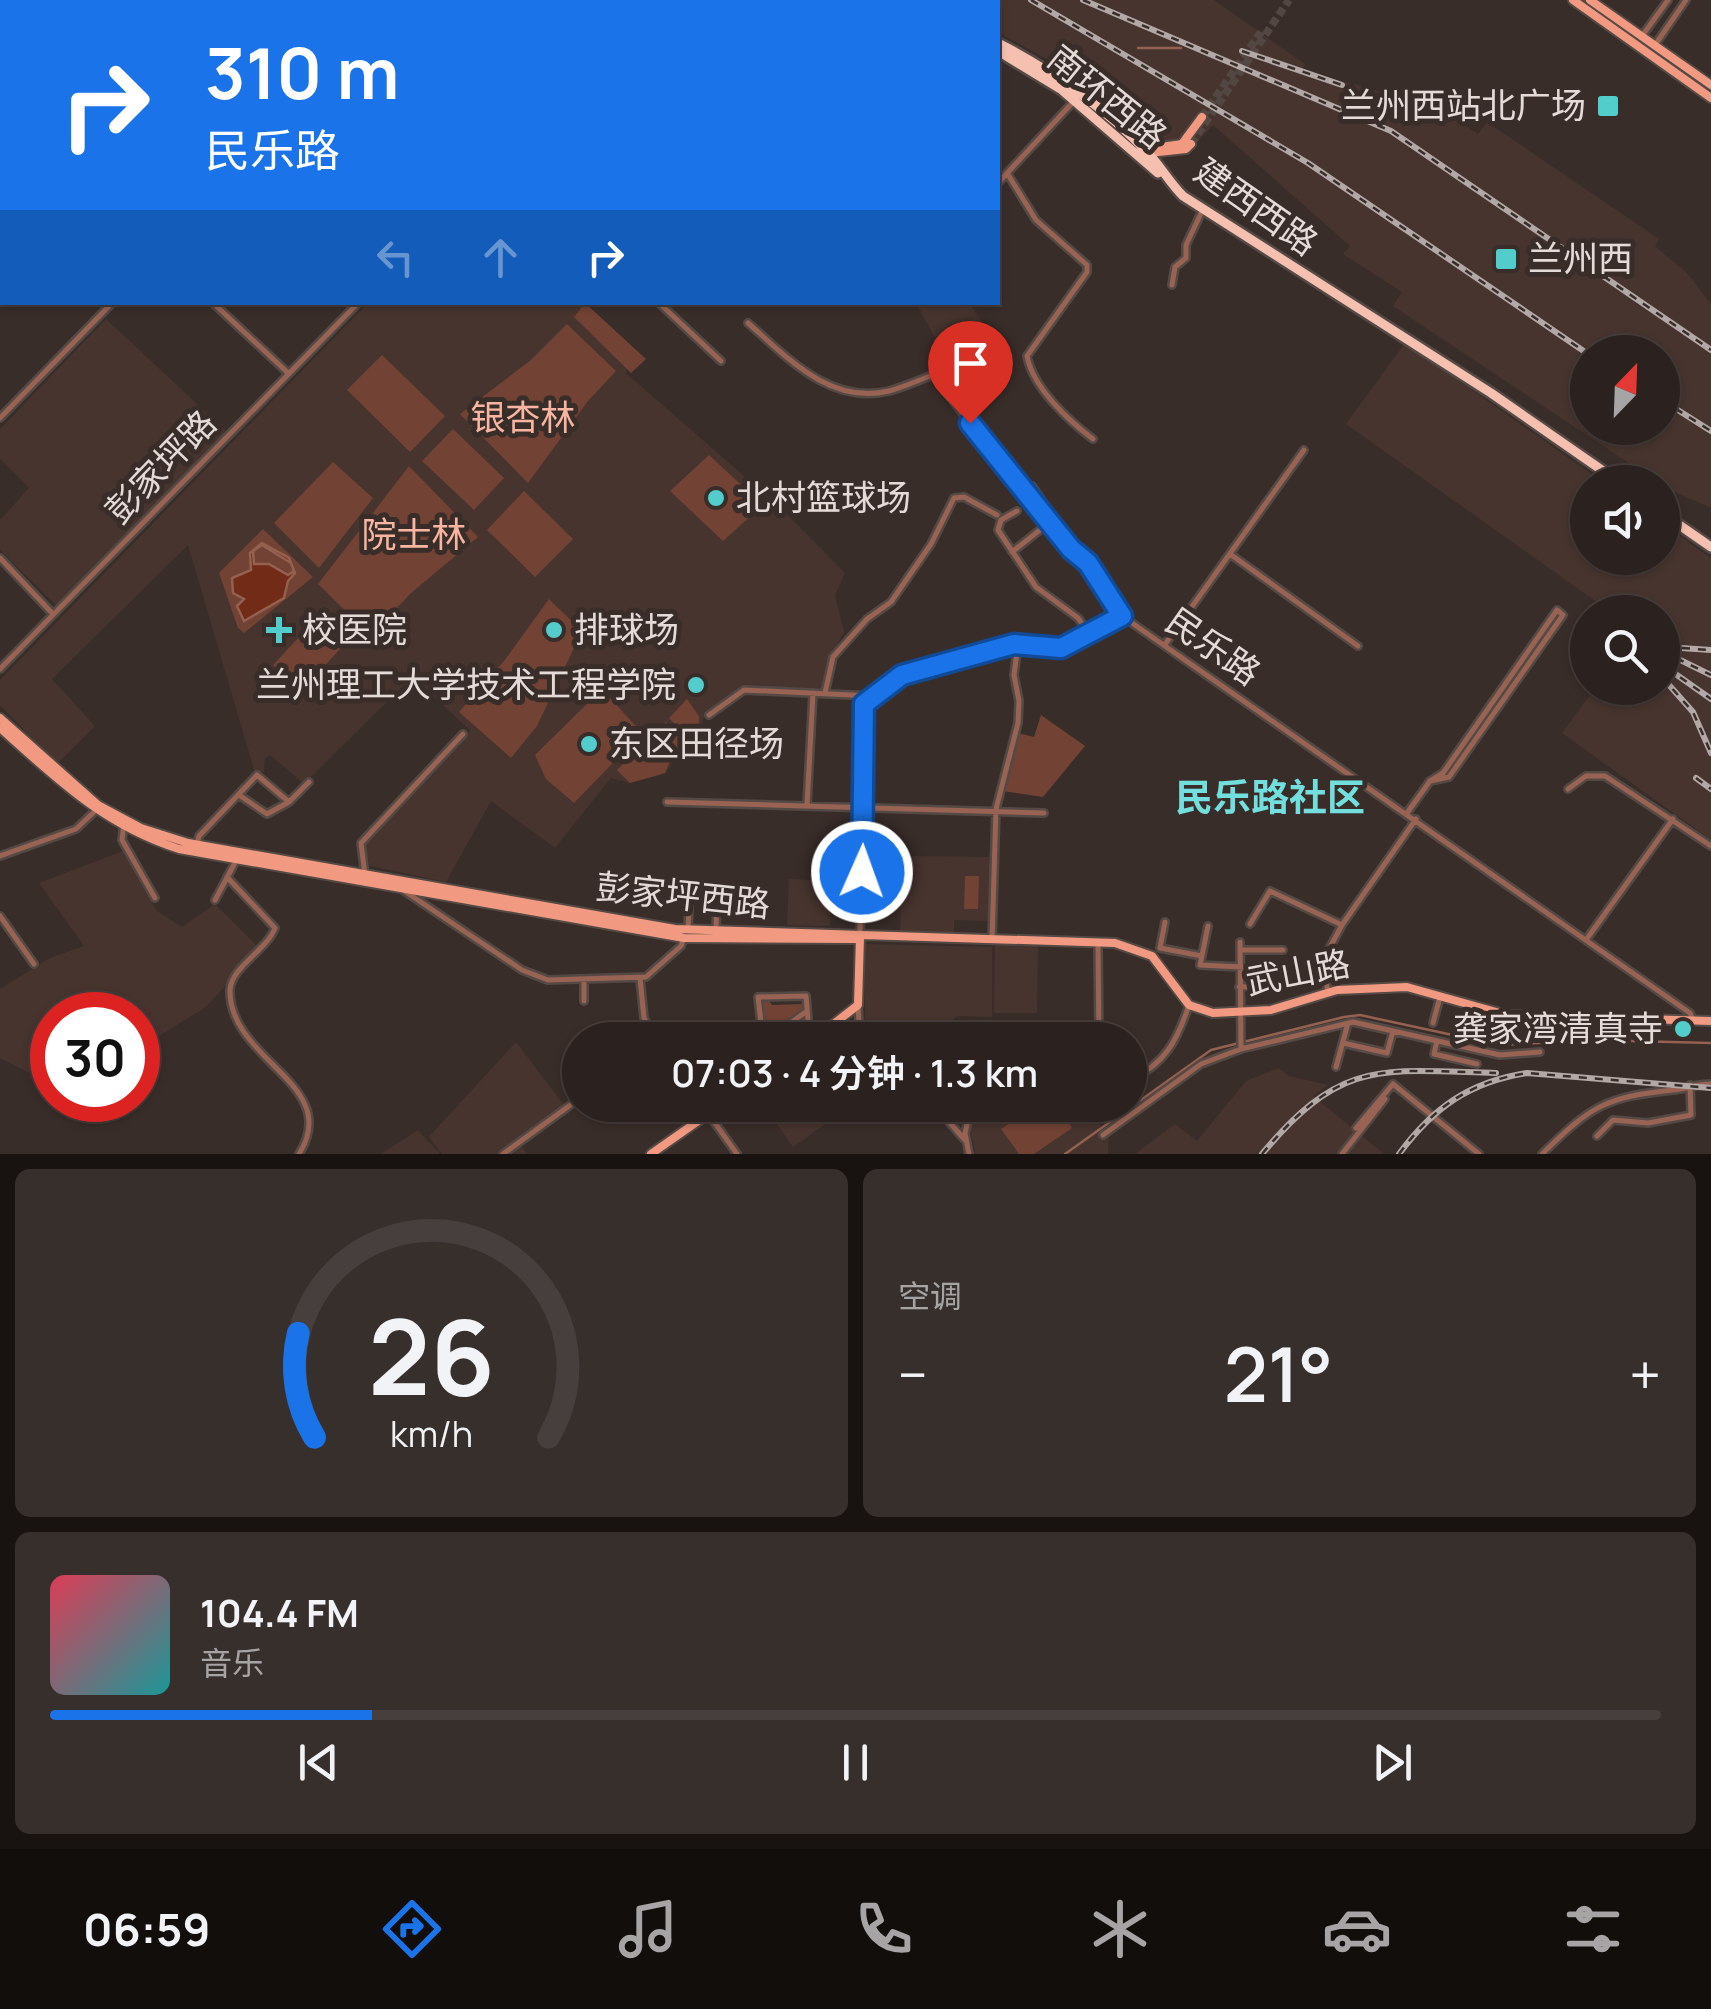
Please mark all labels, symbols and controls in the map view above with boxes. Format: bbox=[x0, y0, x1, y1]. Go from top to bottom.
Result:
text: 310 m bbox=[205, 24, 399, 120]
street label: 南环西路 bbox=[1038, 34, 1177, 159]
icon: right bbox=[40, 40, 170, 170]
place label: 兰州西站北广场 bbox=[1341, 81, 1586, 129]
marker: 兰州西站北广场 bbox=[1595, 93, 1621, 119]
text: 民乐路 bbox=[205, 119, 340, 181]
street label: 建西西路 bbox=[1185, 146, 1328, 266]
icon: left bbox=[368, 230, 423, 285]
icon: ahead bbox=[473, 230, 528, 285]
icon: right bbox=[578, 230, 633, 285]
place label: 兰州西 bbox=[1528, 234, 1633, 282]
marker: 兰州西 bbox=[1493, 246, 1519, 272]
pin bbox=[928, 321, 1013, 424]
north arrow bbox=[1570, 335, 1680, 445]
map controls bbox=[1570, 335, 1680, 705]
icon: arrive bbox=[943, 336, 998, 391]
park label: 银杏林 bbox=[470, 393, 576, 441]
street label: 彭家坪路 bbox=[94, 399, 226, 533]
button: sound bbox=[1570, 465, 1680, 575]
place label: 北村篮球场 bbox=[736, 473, 911, 521]
marker: 北村篮球场 bbox=[705, 487, 727, 509]
park label: 院士林 bbox=[361, 510, 467, 558]
button: search bbox=[1570, 595, 1680, 705]
street label: 民乐路 bbox=[1157, 596, 1270, 696]
place label: 校医院 bbox=[302, 605, 407, 653]
place label: 排球场 bbox=[574, 605, 679, 653]
marker: 校医院 bbox=[266, 617, 292, 643]
marker: 排球场 bbox=[543, 619, 565, 641]
place label: 兰州理工大学技术工程学院 bbox=[256, 660, 676, 708]
marker: 兰州理工大学技术工程学院 bbox=[685, 674, 707, 696]
place label: 东区田径场 bbox=[609, 719, 784, 767]
marker: 东区田径场 bbox=[578, 733, 600, 755]
district label: 民乐路社区 bbox=[1175, 770, 1365, 822]
position arrow bbox=[810, 820, 914, 924]
street label: 彭家坪西路 bbox=[594, 862, 773, 928]
street label: 武山路 bbox=[1242, 938, 1354, 1006]
speed limit sign: 30 bbox=[30, 992, 160, 1122]
place label: 龚家湾清真寺 bbox=[1453, 1004, 1663, 1052]
marker: 龚家湾清真寺 bbox=[1672, 1018, 1694, 1040]
text: 07:03 · 4 分钟 · 1.3 km bbox=[671, 1046, 1038, 1098]
text: 空调 bbox=[898, 1274, 962, 1318]
text: 26 bbox=[368, 1284, 495, 1426]
text: 21° bbox=[1224, 1322, 1333, 1425]
text: − bbox=[898, 1336, 928, 1412]
text: + bbox=[1629, 1336, 1661, 1412]
text: km/h bbox=[390, 1409, 473, 1458]
text: 104.4 FM bbox=[200, 1586, 359, 1638]
text: 音乐 bbox=[200, 1641, 264, 1685]
icon: previous bbox=[291, 1735, 346, 1790]
icon: pause bbox=[828, 1735, 883, 1790]
icon: next bbox=[1365, 1735, 1420, 1790]
icon: directions bbox=[377, 1894, 447, 1964]
icon: music bbox=[613, 1894, 683, 1964]
icon: phone bbox=[849, 1894, 919, 1964]
icon: climate bbox=[1085, 1894, 1155, 1964]
icon: car bbox=[1322, 1894, 1392, 1964]
icon: filters bbox=[1558, 1894, 1628, 1964]
text: 06:59 bbox=[83, 1898, 210, 1960]

